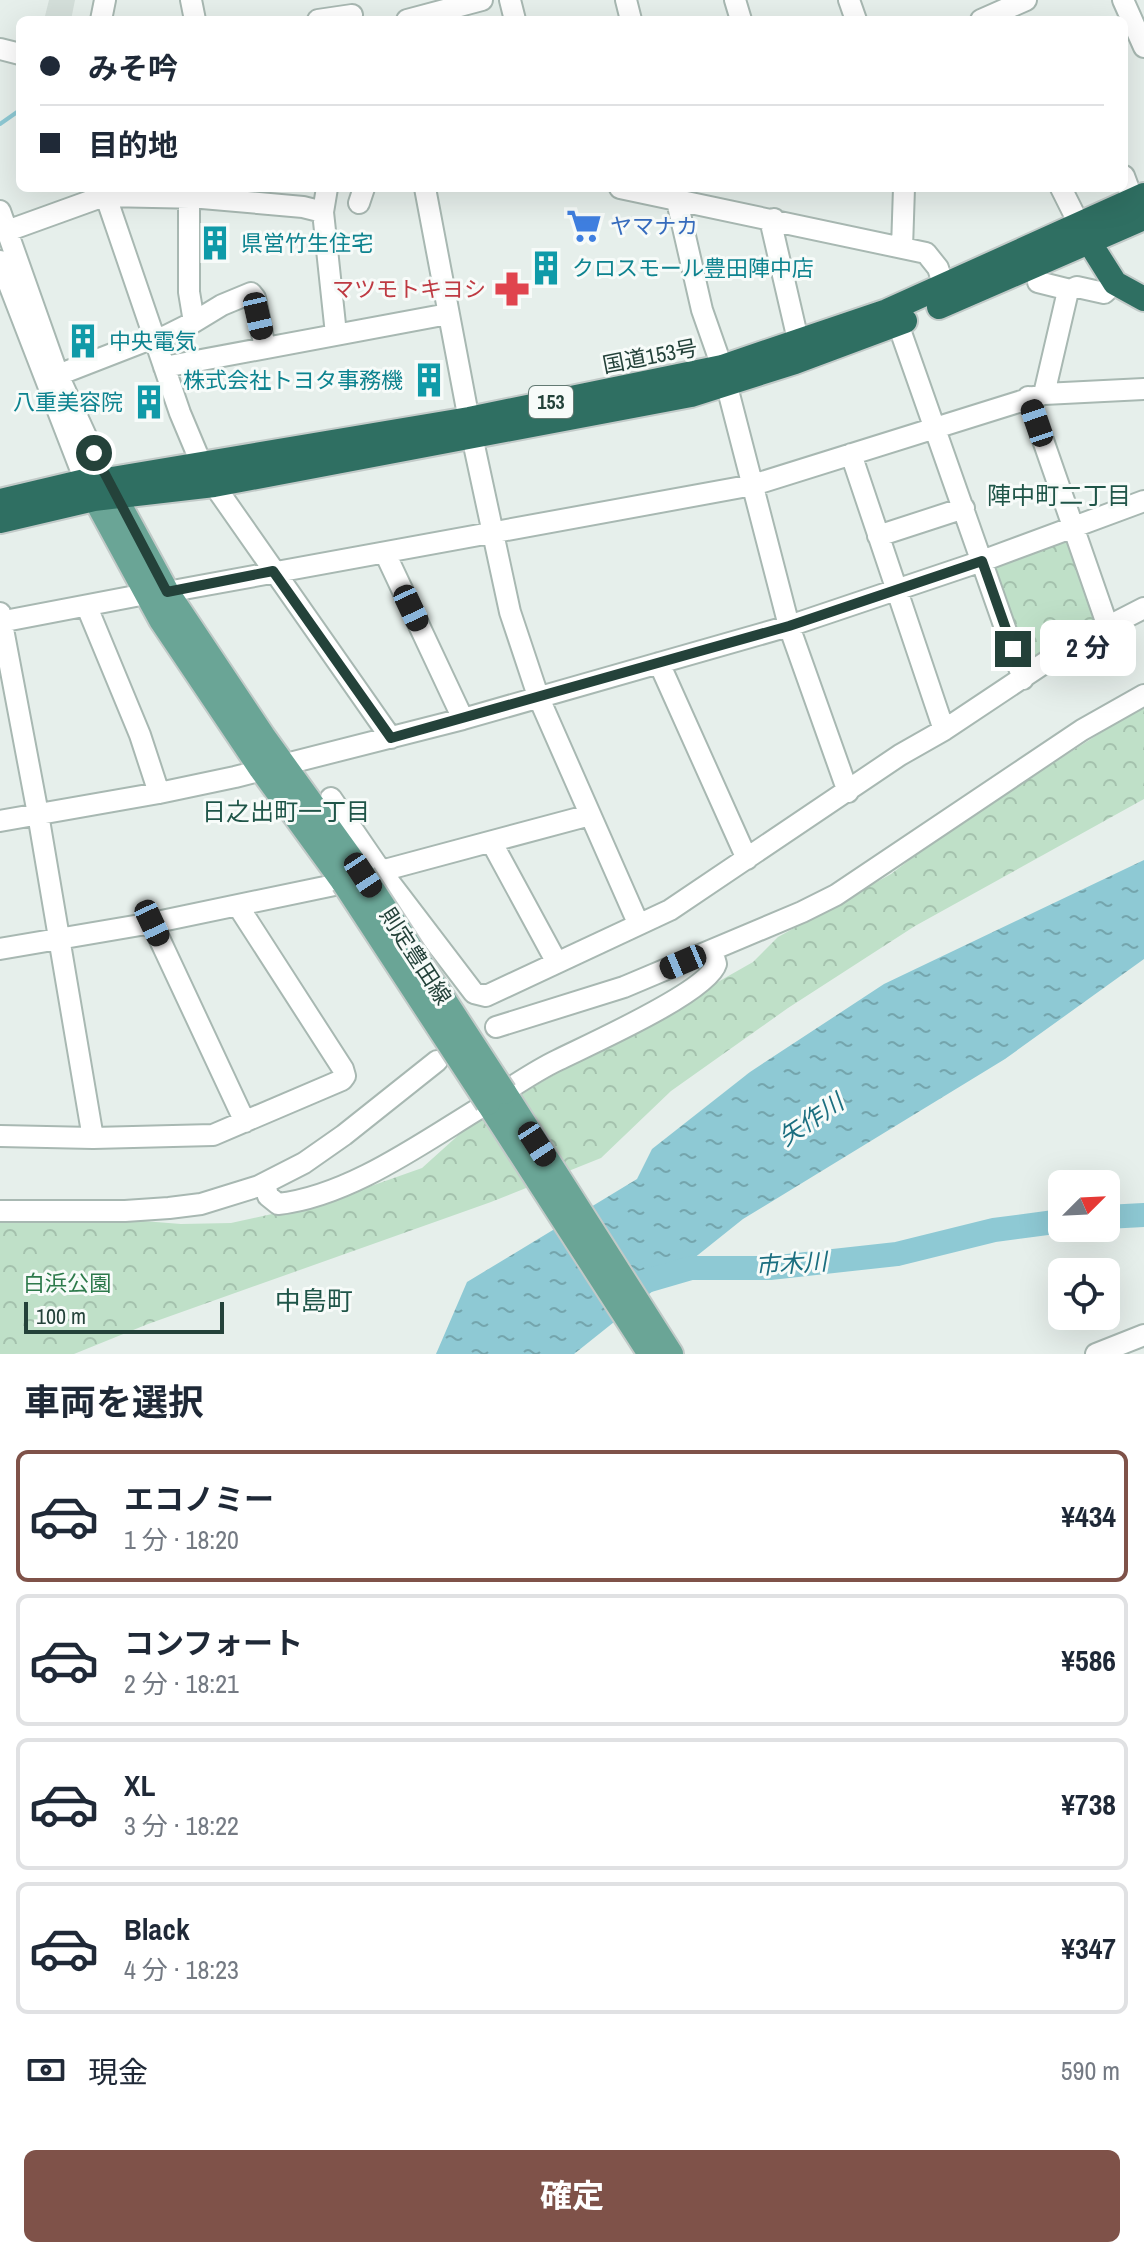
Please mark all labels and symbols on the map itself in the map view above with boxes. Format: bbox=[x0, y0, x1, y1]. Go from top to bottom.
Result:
supermarket icon: ヤマナカ bbox=[565, 207, 603, 245]
place label: ヤマナカ bbox=[610, 211, 698, 241]
building icon: 県営竹生住宅 bbox=[196, 224, 234, 262]
place label: 県営竹生住宅 bbox=[241, 228, 373, 258]
building icon: クロスモール豊田陣中店 bbox=[527, 249, 565, 287]
place label: クロスモール豊田陣中店 bbox=[572, 253, 814, 283]
pharmacy icon: マツモトキヨシ bbox=[493, 270, 531, 308]
place label: マツモトキヨシ bbox=[332, 274, 486, 304]
car bbox=[241, 290, 275, 342]
building icon: 中央電気 bbox=[64, 322, 102, 360]
place label: 中央電気 bbox=[109, 326, 197, 356]
street label: 国道153号 bbox=[600, 332, 700, 380]
building icon: 株式会社トヨタ事務機 bbox=[410, 361, 448, 399]
place label: 株式会社トヨタ事務機 bbox=[183, 365, 403, 395]
building icon: 八重美容院 bbox=[130, 383, 168, 421]
road number: 153 bbox=[529, 386, 573, 418]
place label: 八重美容院 bbox=[13, 387, 123, 417]
car bbox=[1018, 396, 1056, 450]
route start bbox=[76, 435, 112, 471]
district label: 陣中町二丁目 bbox=[987, 479, 1131, 511]
car bbox=[390, 581, 432, 635]
callout: 2 分 bbox=[1041, 621, 1137, 677]
route end bbox=[995, 631, 1031, 667]
district label: 日之出町一丁目 bbox=[202, 795, 370, 827]
car bbox=[340, 848, 386, 902]
car bbox=[131, 896, 173, 950]
street label: 則定豊田線 bbox=[373, 902, 459, 1010]
car bbox=[656, 942, 710, 982]
water label: 矢作川 bbox=[772, 1084, 852, 1153]
car bbox=[514, 1117, 560, 1171]
north arrow bbox=[1048, 1170, 1120, 1242]
water label: 市木川 bbox=[754, 1244, 831, 1281]
park label: 白浜公園 bbox=[23, 1268, 111, 1298]
district label: 中島町 bbox=[275, 1283, 353, 1318]
scale bar bbox=[24, 1298, 224, 1334]

